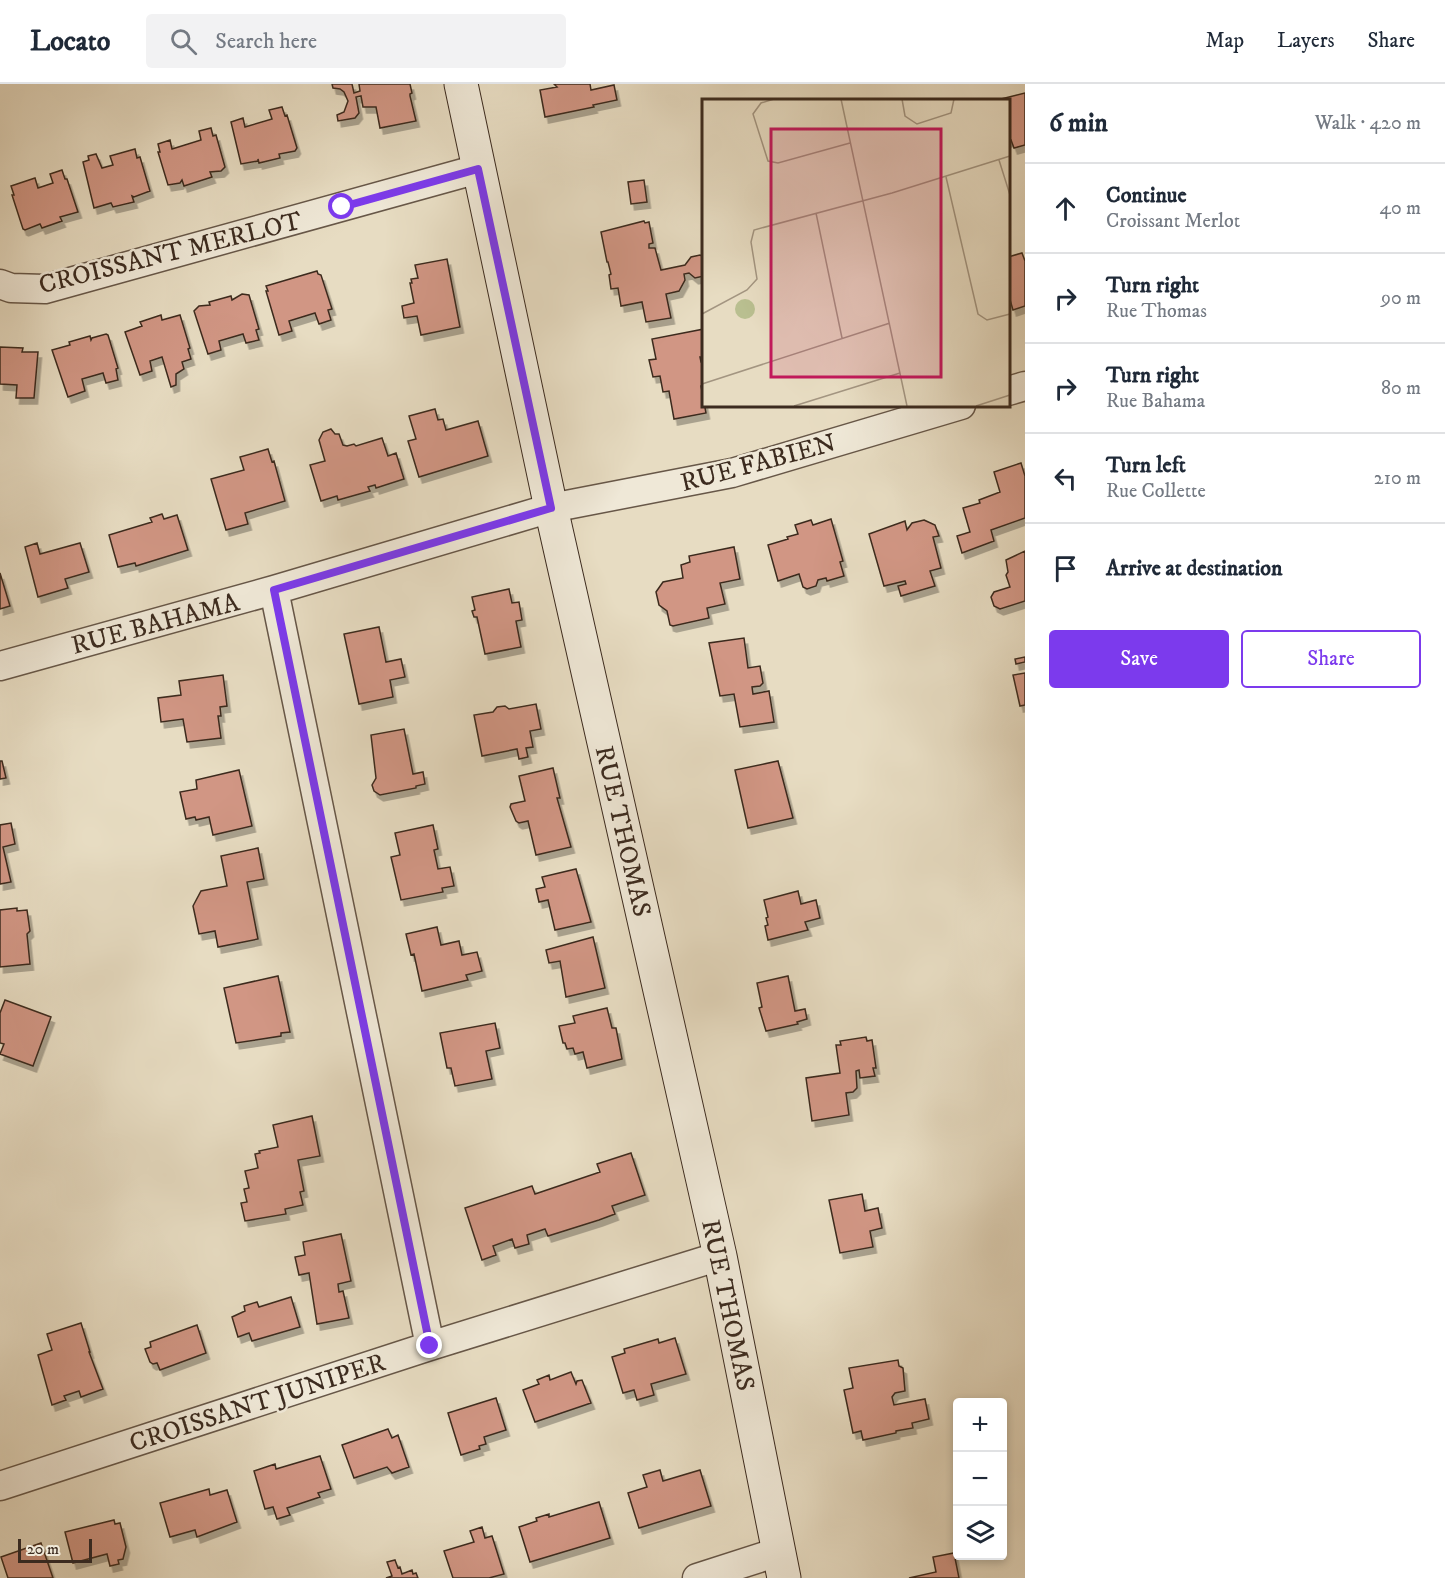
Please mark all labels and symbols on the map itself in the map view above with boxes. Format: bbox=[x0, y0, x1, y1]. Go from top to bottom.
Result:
inset map bbox=[702, 99, 1010, 406]
route start bbox=[328, 193, 354, 219]
street label: CROISSANT MERLOT bbox=[35, 205, 306, 302]
street label: RUE FABIEN bbox=[677, 427, 840, 500]
street label: RUE BAHAMA bbox=[68, 586, 243, 663]
street label: RUE THOMAS bbox=[587, 743, 658, 920]
street label: RUE THOMAS bbox=[693, 1217, 762, 1394]
route end bbox=[416, 1332, 442, 1358]
street label: CROISSANT JUNIPER bbox=[125, 1346, 390, 1460]
scale bar bbox=[18, 1536, 92, 1564]

